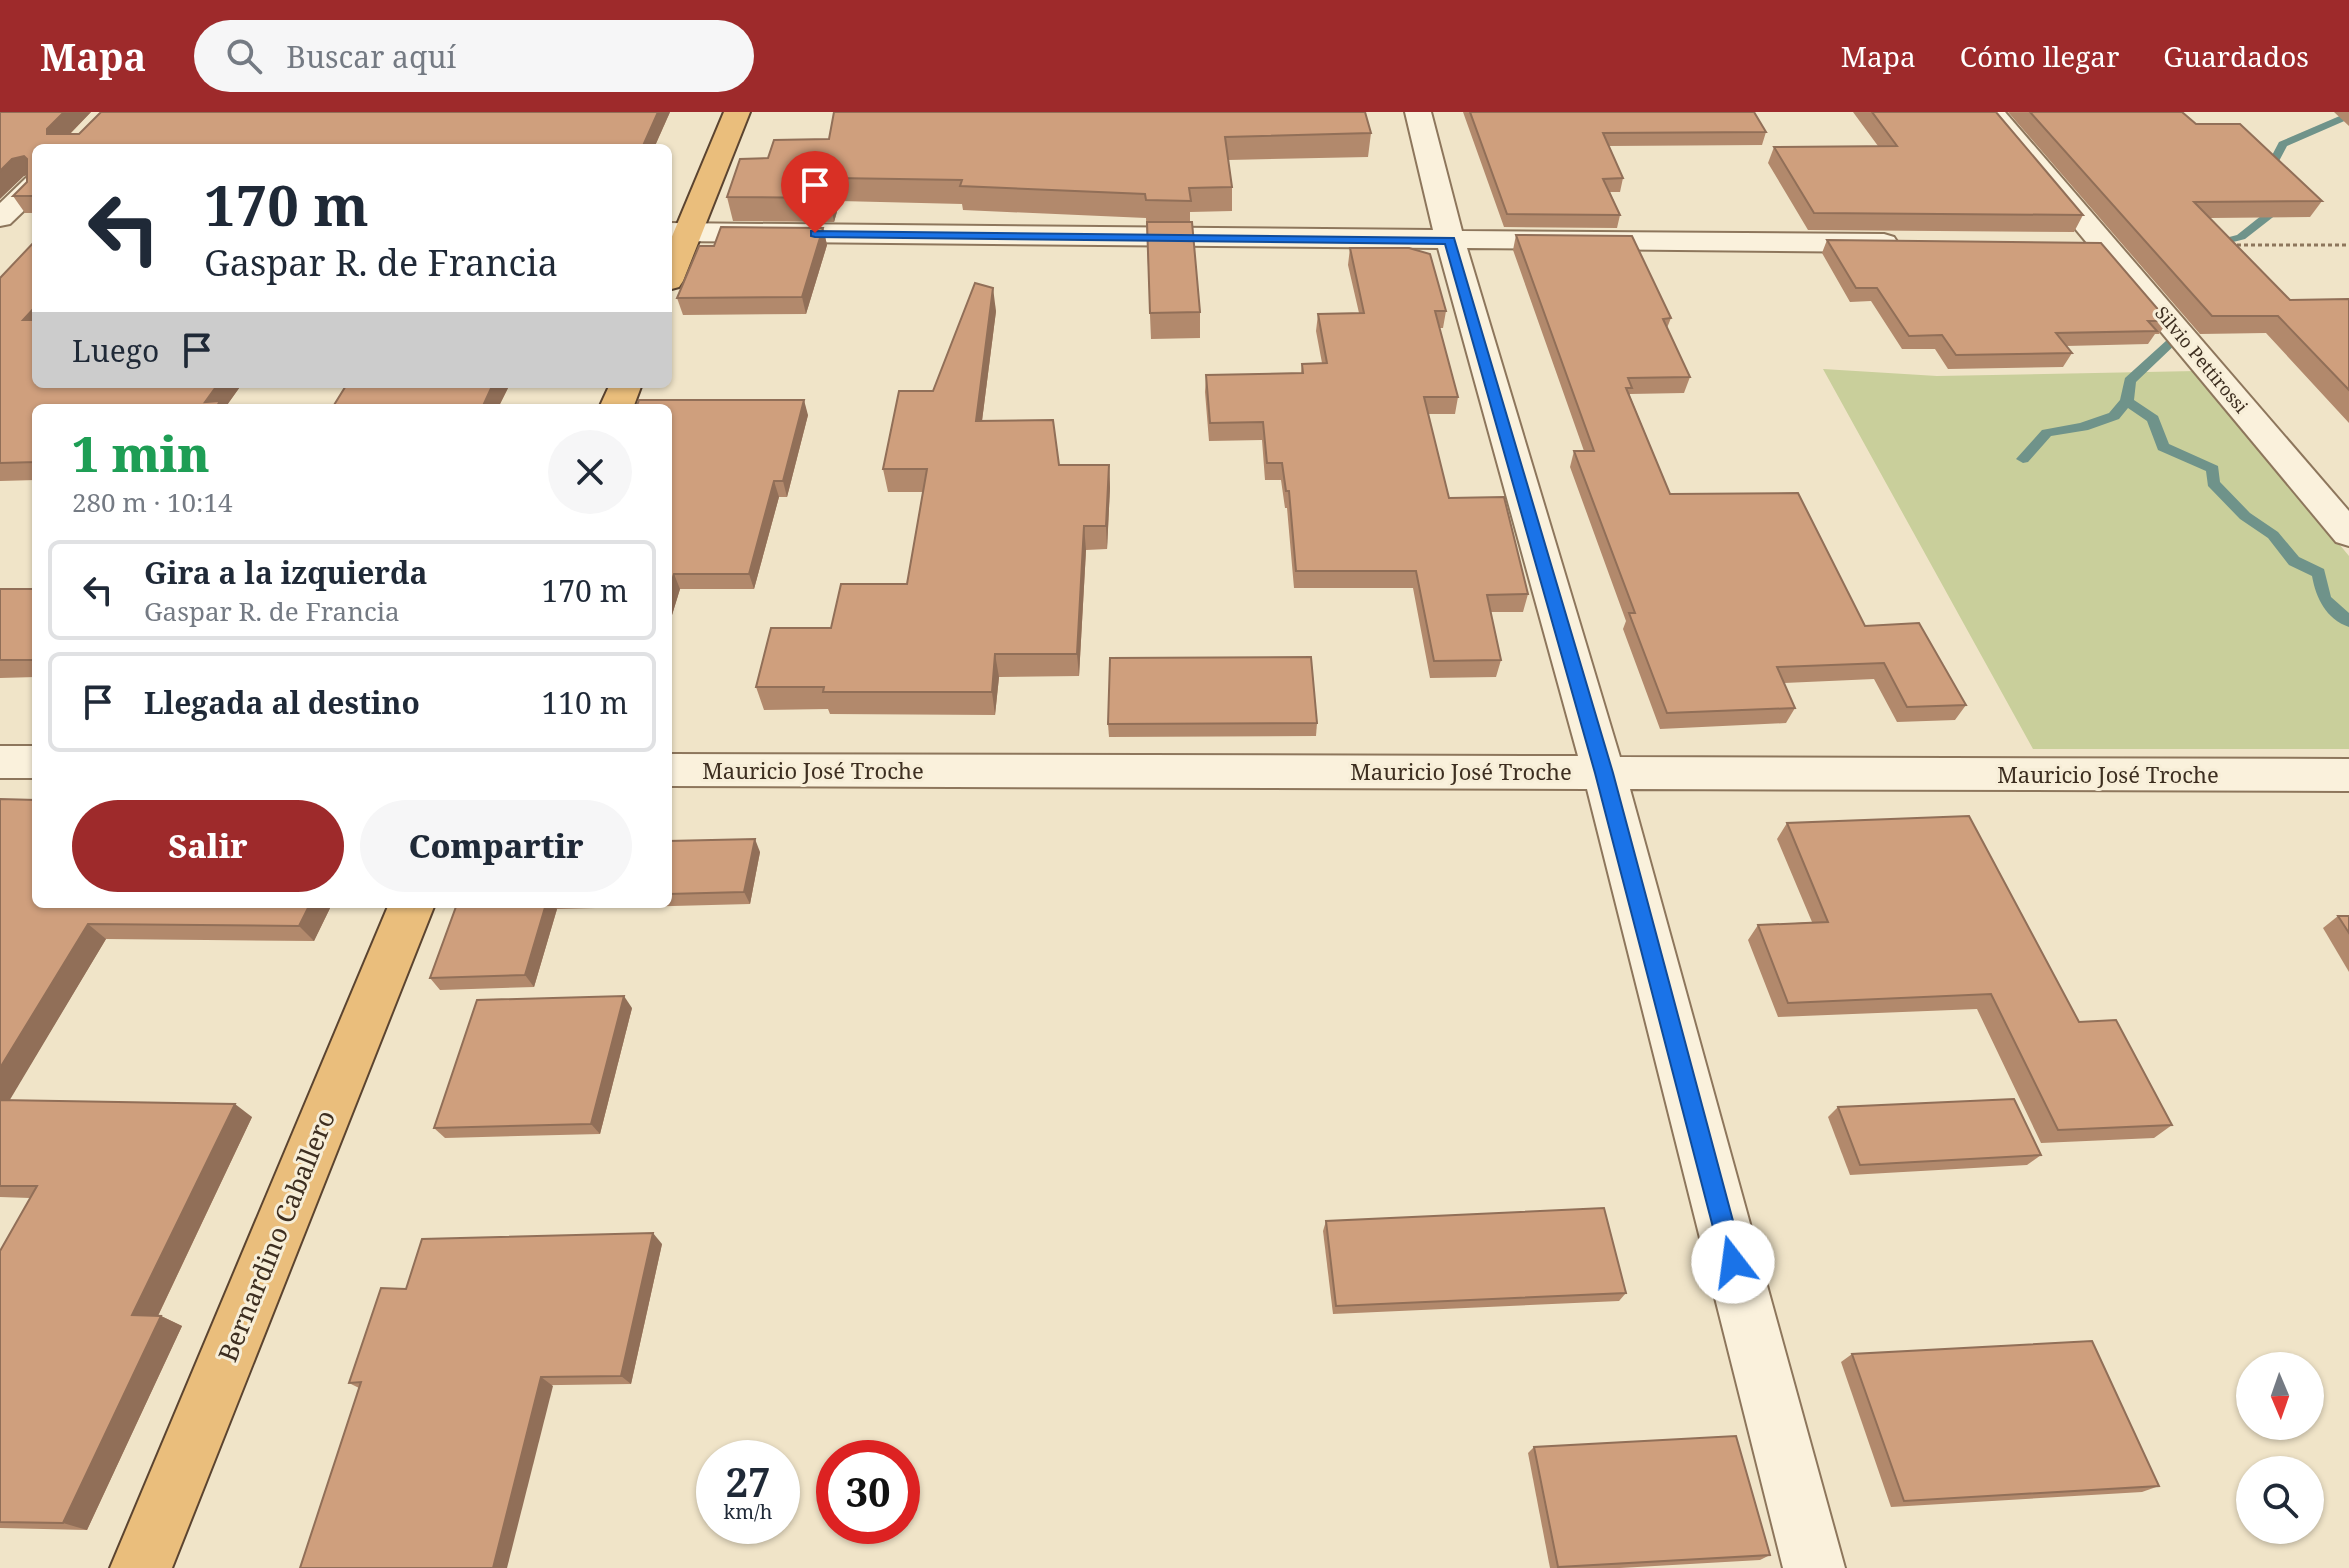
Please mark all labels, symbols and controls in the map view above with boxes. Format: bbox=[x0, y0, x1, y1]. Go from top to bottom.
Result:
search box bbox=[194, 20, 754, 92]
text: Mapa bbox=[40, 30, 146, 82]
icon: search bbox=[222, 34, 266, 78]
text: Buscar aquí bbox=[286, 36, 456, 77]
text: Mapa bbox=[1841, 37, 1916, 75]
text: Cómo llegar bbox=[1960, 37, 2119, 75]
text: Guardados bbox=[2163, 37, 2309, 75]
pin bbox=[781, 151, 849, 233]
icon: arrive bbox=[793, 163, 837, 207]
text: 170 m bbox=[204, 166, 369, 242]
icon: left bbox=[72, 176, 176, 280]
text: Gaspar R. de Francia bbox=[204, 238, 558, 287]
street label: Silvio Pettirossi bbox=[2150, 301, 2254, 418]
icon: arrive bbox=[175, 328, 219, 372]
text: Luego bbox=[72, 330, 159, 371]
text: 1 min bbox=[72, 421, 210, 486]
button: close bbox=[548, 430, 632, 514]
text: 280 m · 10:14 bbox=[72, 484, 233, 520]
text: Gira a la izquierda bbox=[144, 552, 427, 593]
icon: left bbox=[76, 568, 120, 612]
text: 170 m bbox=[542, 570, 628, 611]
text: Gaspar R. de Francia bbox=[144, 593, 400, 629]
icon: arrive bbox=[76, 680, 120, 724]
text: Llegada al destino bbox=[144, 682, 420, 723]
text: 110 m bbox=[542, 682, 628, 723]
street label: Mauricio José Troche bbox=[702, 755, 924, 785]
street label: Mauricio José Troche bbox=[1350, 756, 1572, 786]
street label: Mauricio José Troche bbox=[1997, 759, 2219, 789]
button: Salir bbox=[72, 800, 344, 892]
button: Compartir bbox=[360, 800, 632, 892]
street label: Bernardino Caballero bbox=[209, 1105, 343, 1367]
position arrow bbox=[1691, 1220, 1775, 1304]
north arrow bbox=[2236, 1352, 2324, 1440]
map controls bbox=[2236, 1352, 2324, 1544]
speed limit sign: 30 bbox=[816, 1440, 920, 1544]
text: 27 bbox=[725, 1454, 771, 1509]
button: search bbox=[2236, 1456, 2324, 1544]
text: km/h bbox=[723, 1498, 773, 1525]

